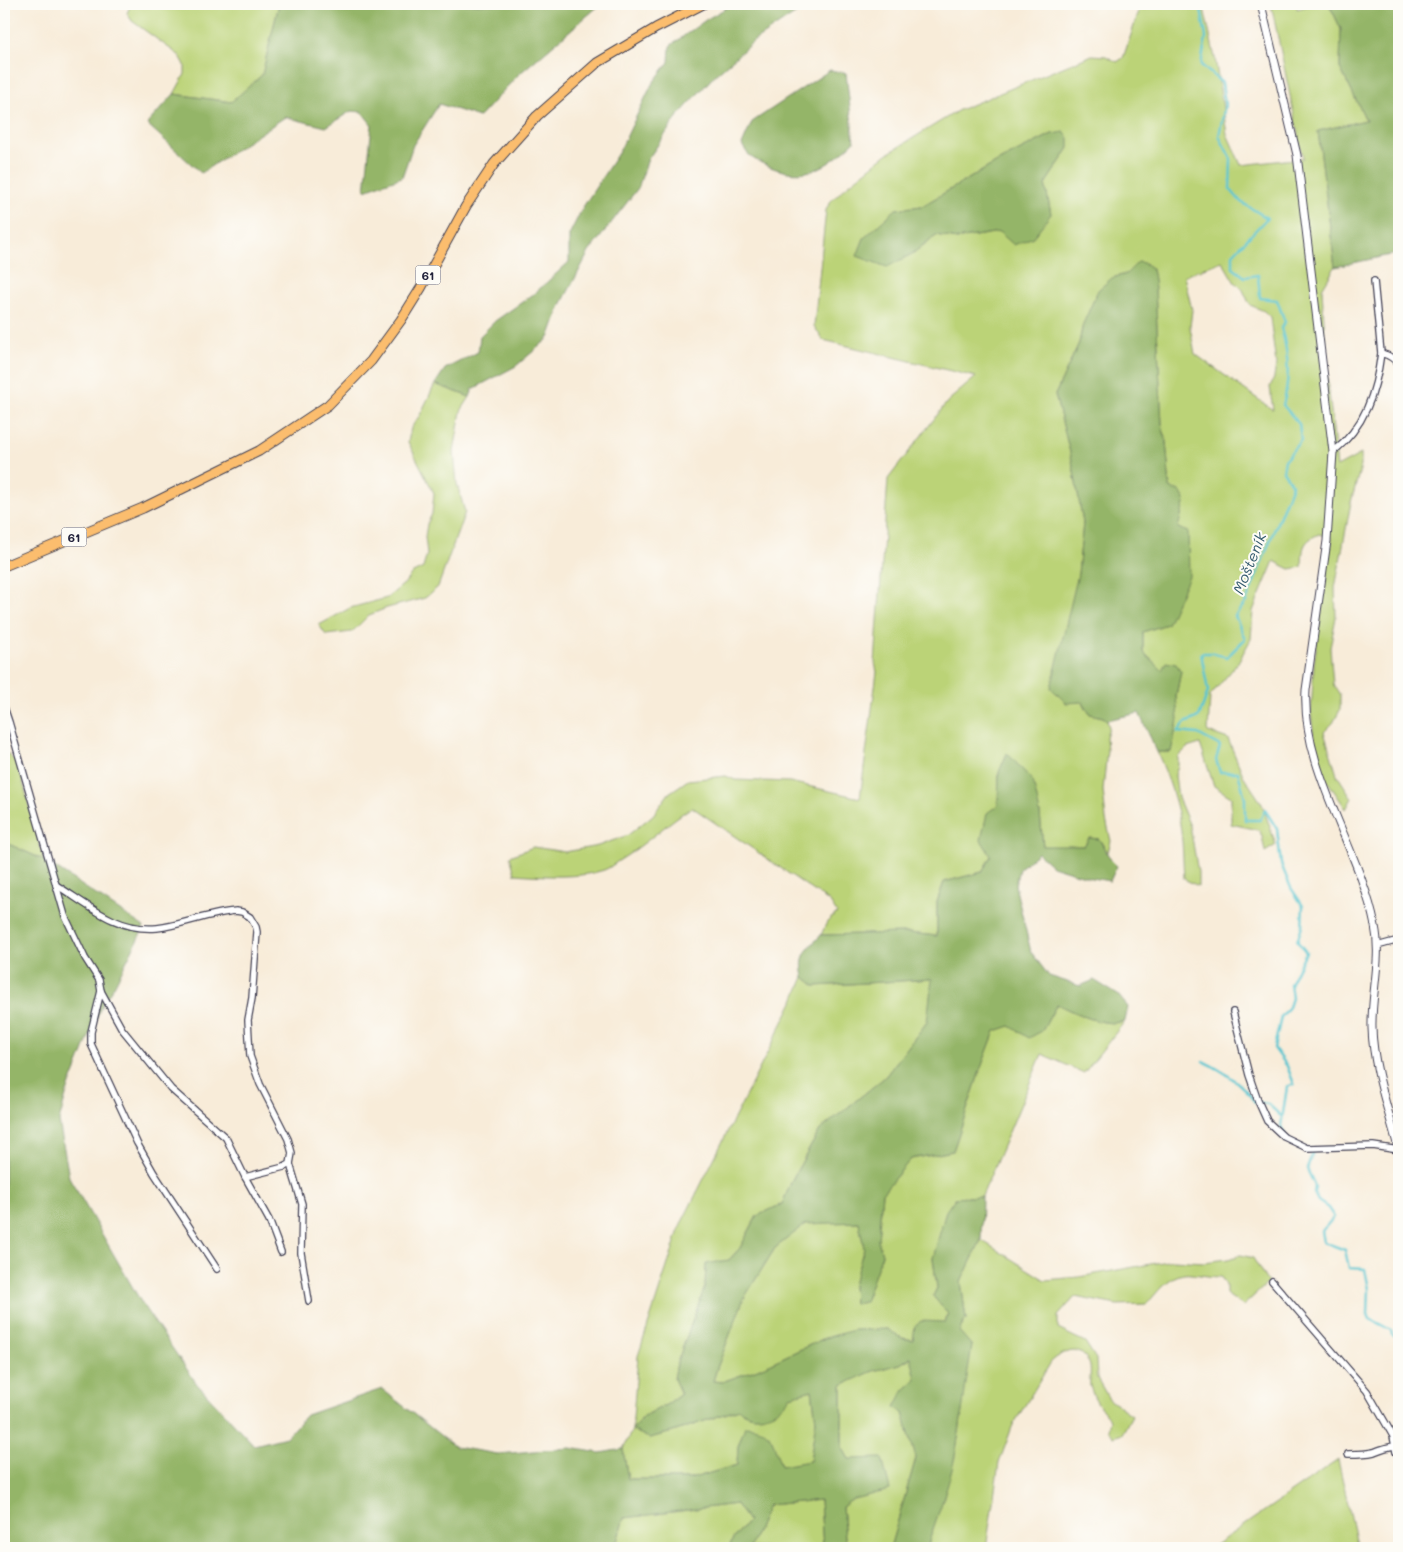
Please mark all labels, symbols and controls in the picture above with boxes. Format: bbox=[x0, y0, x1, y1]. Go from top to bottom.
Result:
road number: 61 bbox=[416, 266, 440, 284]
road number: 61 bbox=[62, 528, 86, 546]
water label: Mošteník bbox=[1228, 528, 1271, 597]

